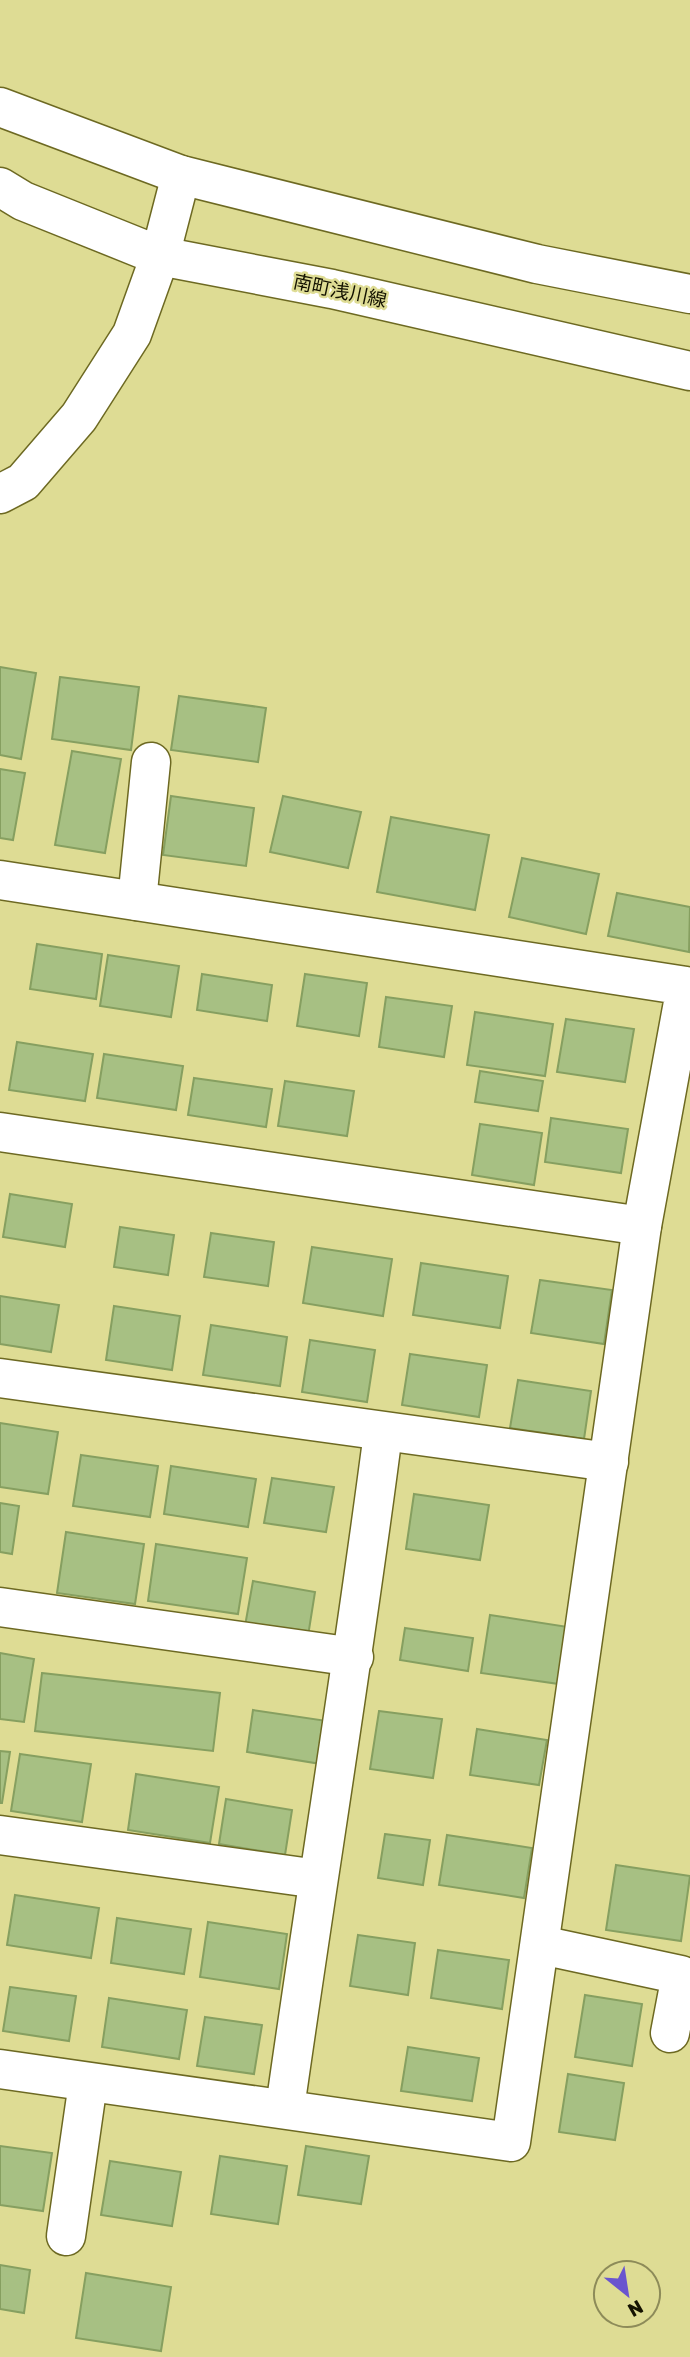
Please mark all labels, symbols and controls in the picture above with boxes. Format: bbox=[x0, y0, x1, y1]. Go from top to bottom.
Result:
street label: 南町浅川線 bbox=[291, 270, 389, 312]
north arrow bbox=[592, 2259, 662, 2329]
text: N bbox=[624, 2295, 647, 2322]

